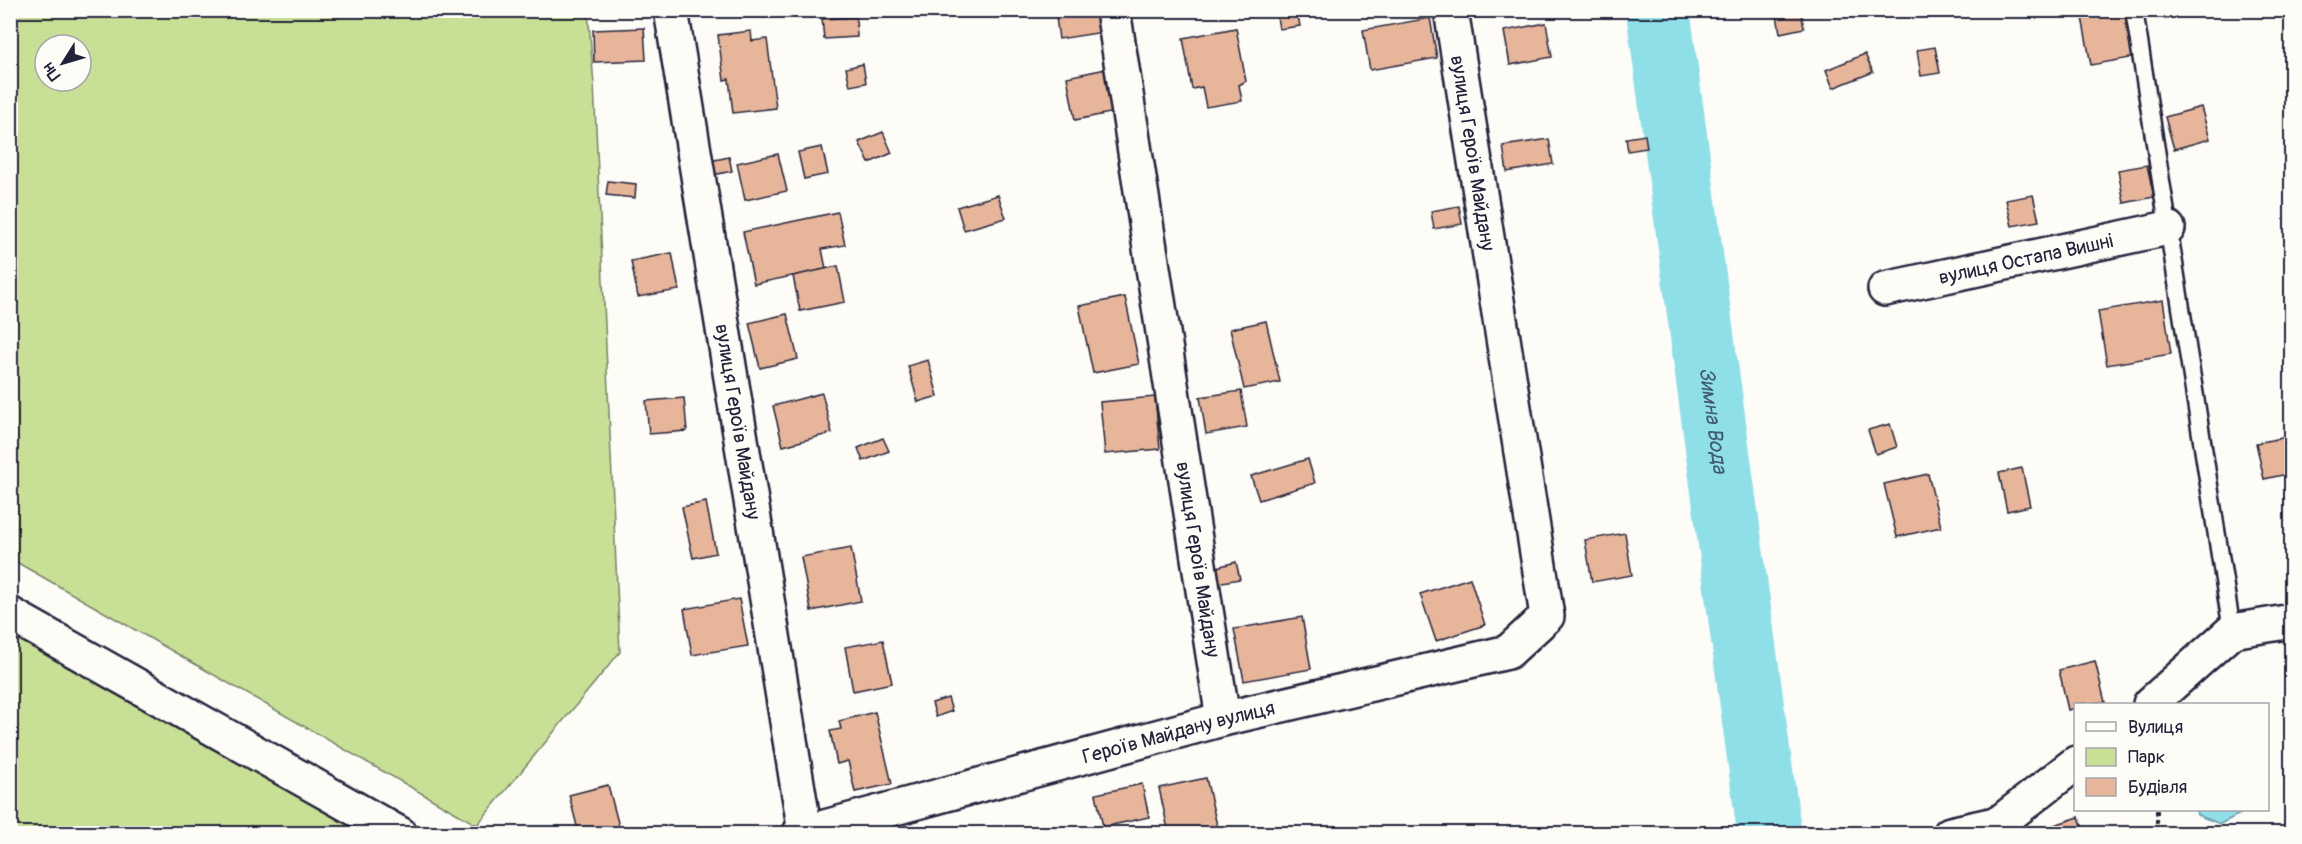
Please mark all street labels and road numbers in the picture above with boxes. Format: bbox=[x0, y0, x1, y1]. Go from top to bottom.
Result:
street label: вулиця Героїв Майдану bbox=[1445, 53, 1500, 253]
street label: вулиця Остапа Вишні bbox=[1936, 228, 2115, 290]
street label: вулиця Героїв Майдану bbox=[709, 322, 766, 522]
street label: вулиця Героїв Майдану bbox=[1170, 460, 1225, 660]
street label: Героїв Майдану вулиця bbox=[1080, 695, 1277, 770]

